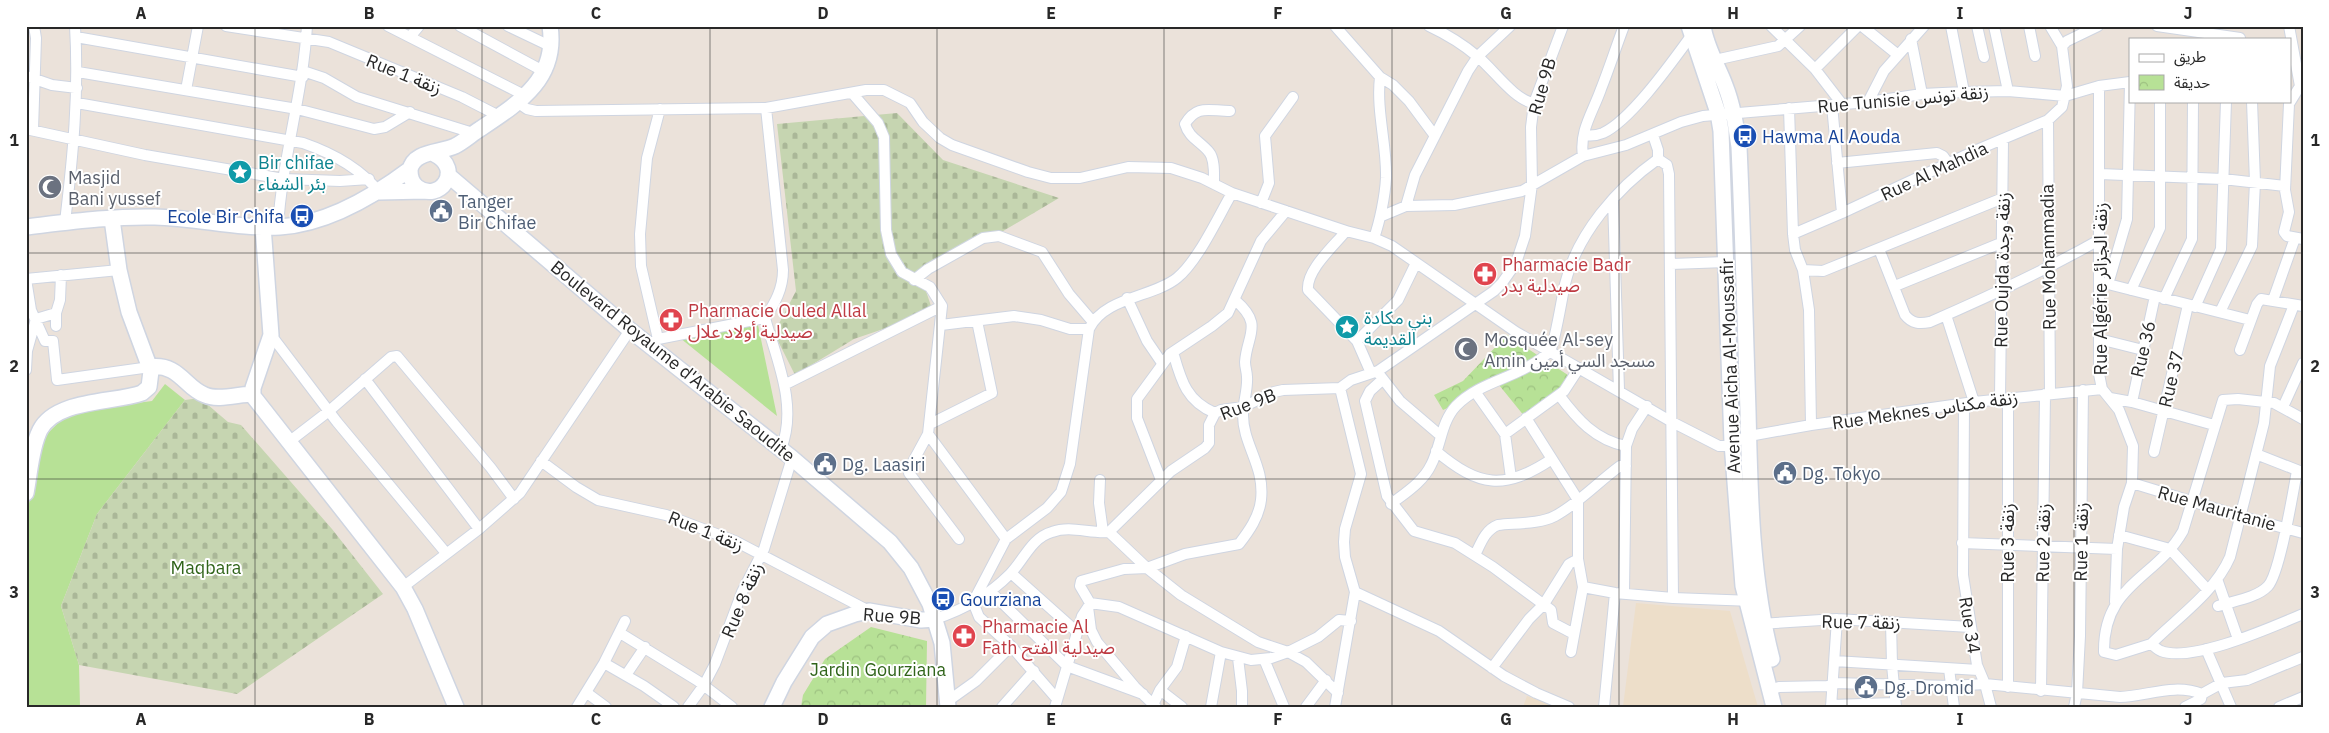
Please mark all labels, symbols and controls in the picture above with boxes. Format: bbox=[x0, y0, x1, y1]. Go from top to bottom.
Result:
text: A bbox=[136, 3, 147, 23]
text: B bbox=[364, 3, 375, 23]
text: C bbox=[591, 3, 601, 23]
text: D bbox=[817, 3, 829, 23]
text: E bbox=[1046, 3, 1056, 23]
text: F bbox=[1273, 3, 1283, 23]
text: G bbox=[1500, 3, 1512, 23]
text: H bbox=[1727, 3, 1739, 23]
text: I bbox=[1957, 3, 1964, 23]
text: J bbox=[2184, 3, 2192, 23]
legend bbox=[2129, 38, 2292, 102]
text: طريق bbox=[2174, 47, 2206, 67]
street label: Rue 1 زنقة bbox=[363, 48, 445, 100]
street label: Rue 9B bbox=[1523, 55, 1561, 117]
text: حديقة bbox=[2174, 73, 2210, 92]
street label: Rue Tunisie زنقة تونس bbox=[1816, 80, 1990, 118]
bus stop icon: Hawma Al Aouda bbox=[1732, 123, 1758, 149]
place label: Hawma Al Aouda bbox=[1762, 125, 1901, 148]
text: 1 bbox=[9, 130, 19, 150]
text: 1 bbox=[2310, 130, 2320, 150]
street label: Rue Al Mahdia bbox=[1877, 136, 1992, 206]
place label: Bir chifae بئر الشفاء bbox=[258, 151, 334, 195]
place icon: Bir chifae بئر الشفاء bbox=[227, 159, 253, 185]
place label: Masjid Bani yussef bbox=[68, 166, 161, 210]
mosque icon: Masjid Bani yussef bbox=[37, 174, 63, 200]
street label: Rue Mohammadia bbox=[2035, 183, 2061, 330]
place label: Tanger Bir Chifae bbox=[458, 190, 536, 234]
street label: Rue Oujda زنقة وجدة bbox=[1989, 192, 2015, 348]
public building icon: Tanger Bir Chifae bbox=[428, 198, 454, 224]
street label: Rue Algérie زنقة الجزائر bbox=[2089, 202, 2112, 376]
bus stop icon: Ecole Bir Chifa bbox=[289, 203, 315, 229]
place label: Ecole Bir Chifa bbox=[167, 205, 284, 228]
place label: Pharmacie Badr صيدلية بدر bbox=[1501, 253, 1631, 297]
street label: Boulevard Royaume d'Arabie Saoudite bbox=[546, 255, 800, 467]
street label: Avenue Aicha Al-Moussafir bbox=[1715, 257, 1745, 474]
pharmacy icon: Pharmacie Badr صيدلية بدر bbox=[1472, 261, 1498, 287]
place label: Pharmacie Ouled Allal صيدلية أولاد علال bbox=[688, 299, 867, 343]
place label: بني مكادة القديمة bbox=[1364, 306, 1432, 350]
pharmacy icon: Pharmacie Ouled Allal صيدلية أولاد علال bbox=[658, 307, 684, 333]
place icon: بني مكادة القديمة bbox=[1334, 314, 1360, 340]
street label: Rue 36 bbox=[2125, 318, 2161, 380]
place label: Mosquée Al-sey Amin مسجد السي أمين bbox=[1484, 328, 1656, 374]
mosque icon: Mosquée Al-sey Amin مسجد السي أمين bbox=[1453, 336, 1479, 362]
street label: Rue 37 bbox=[2153, 348, 2189, 410]
text: 2 bbox=[9, 356, 19, 376]
text: 2 bbox=[2310, 356, 2320, 376]
street label: Rue 9B bbox=[1217, 383, 1279, 425]
street label: Rue Meknes زنقة مكناس bbox=[1831, 386, 2019, 434]
public building icon: Dg. Laasiri bbox=[812, 451, 838, 477]
place label: Dg. Laasiri bbox=[842, 453, 926, 476]
public building icon: Dg. Tokyo bbox=[1772, 460, 1798, 486]
place label: Dg. Tokyo bbox=[1802, 462, 1881, 485]
street label: Rue Mauritanie bbox=[2155, 480, 2279, 536]
street label: Rue 1 زنقة bbox=[2069, 502, 2093, 582]
street label: Rue 3 زنقة bbox=[1996, 503, 2019, 583]
street label: Rue 2 زنقة bbox=[2031, 503, 2055, 583]
street label: Rue 1 زنقة bbox=[665, 505, 747, 557]
park label: Maqbara bbox=[171, 556, 242, 579]
street label: Rue 8 زنقة bbox=[716, 559, 768, 641]
text: 3 bbox=[9, 582, 19, 602]
text: 3 bbox=[2310, 582, 2320, 602]
bus stop icon: Gourziana bbox=[930, 586, 956, 612]
place label: Gourziana bbox=[960, 588, 1042, 611]
street label: Rue 34 bbox=[1954, 595, 1986, 655]
street label: Rue 9B bbox=[862, 602, 922, 630]
street label: Rue 7 زنقة bbox=[1821, 610, 1901, 634]
place label: Pharmacie Al Fath صيدلية الفتح bbox=[982, 615, 1115, 661]
pharmacy icon: Pharmacie Al Fath صيدلية الفتح bbox=[951, 623, 977, 649]
park label: Jardin Gourziana bbox=[810, 658, 947, 681]
public building icon: Dg. Dromid bbox=[1853, 674, 1879, 700]
place label: Dg. Dromid bbox=[1884, 676, 1974, 699]
text: A bbox=[136, 709, 147, 729]
text: B bbox=[364, 709, 375, 729]
text: C bbox=[591, 709, 601, 729]
text: D bbox=[817, 709, 829, 729]
text: E bbox=[1046, 709, 1056, 729]
text: F bbox=[1273, 709, 1283, 729]
text: G bbox=[1500, 709, 1512, 729]
text: H bbox=[1727, 709, 1739, 729]
text: I bbox=[1957, 709, 1964, 729]
text: J bbox=[2184, 709, 2192, 729]

